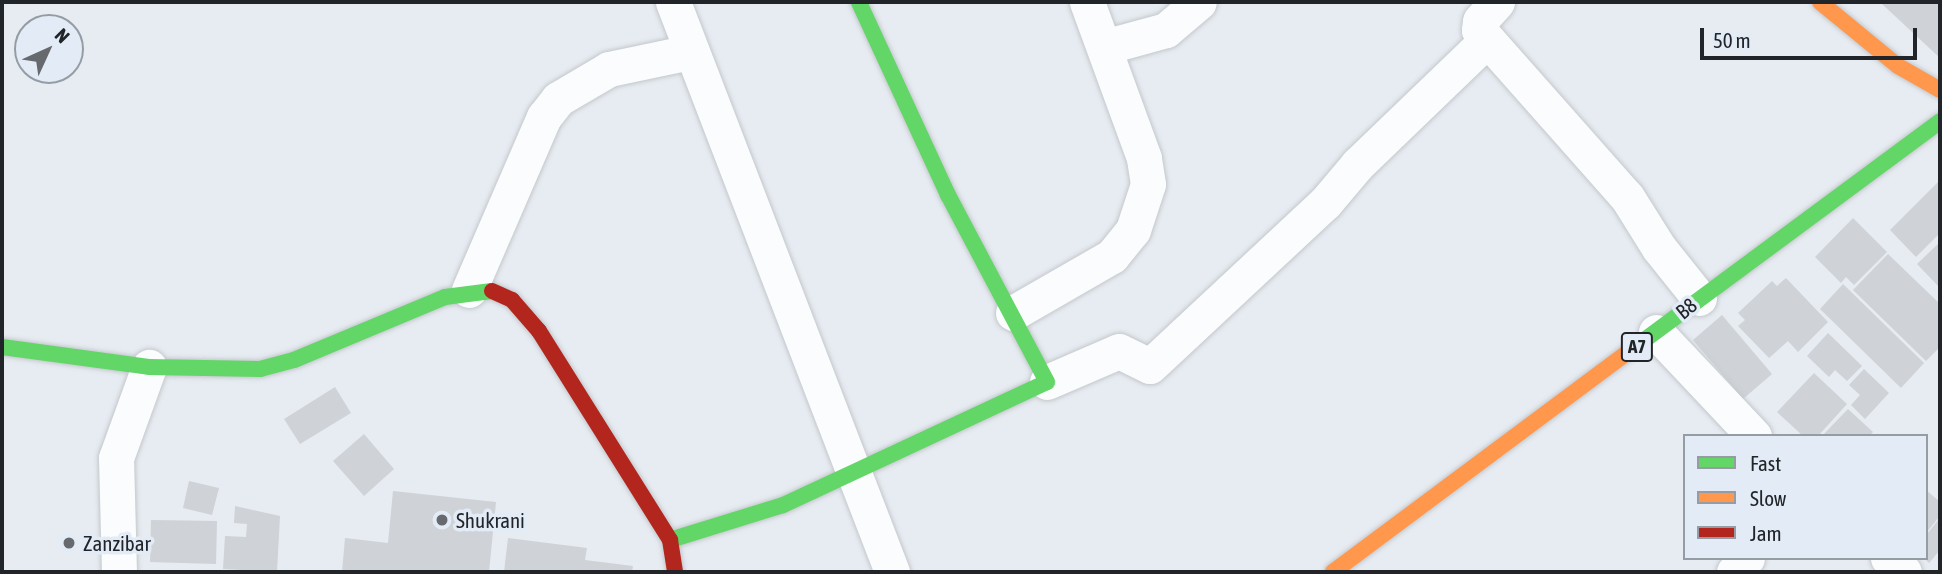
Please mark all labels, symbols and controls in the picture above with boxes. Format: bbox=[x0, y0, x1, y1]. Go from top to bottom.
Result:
north arrow bbox=[14, 14, 84, 84]
scale bar bbox=[1704, 14, 1921, 58]
text: N bbox=[51, 24, 74, 47]
text: 50 m bbox=[1713, 28, 1751, 52]
street label: B8 bbox=[1670, 292, 1702, 324]
road number: A7 bbox=[1620, 332, 1654, 362]
legend bbox=[1683, 434, 1928, 560]
text: Fast bbox=[1750, 451, 1781, 475]
text: Slow bbox=[1750, 486, 1786, 510]
place label: Shukrani bbox=[456, 507, 525, 533]
marker: Shukrani bbox=[434, 512, 450, 528]
text: Jam bbox=[1750, 521, 1782, 545]
place label: Zanzibar bbox=[83, 530, 151, 556]
marker: Zanzibar bbox=[61, 535, 77, 551]

